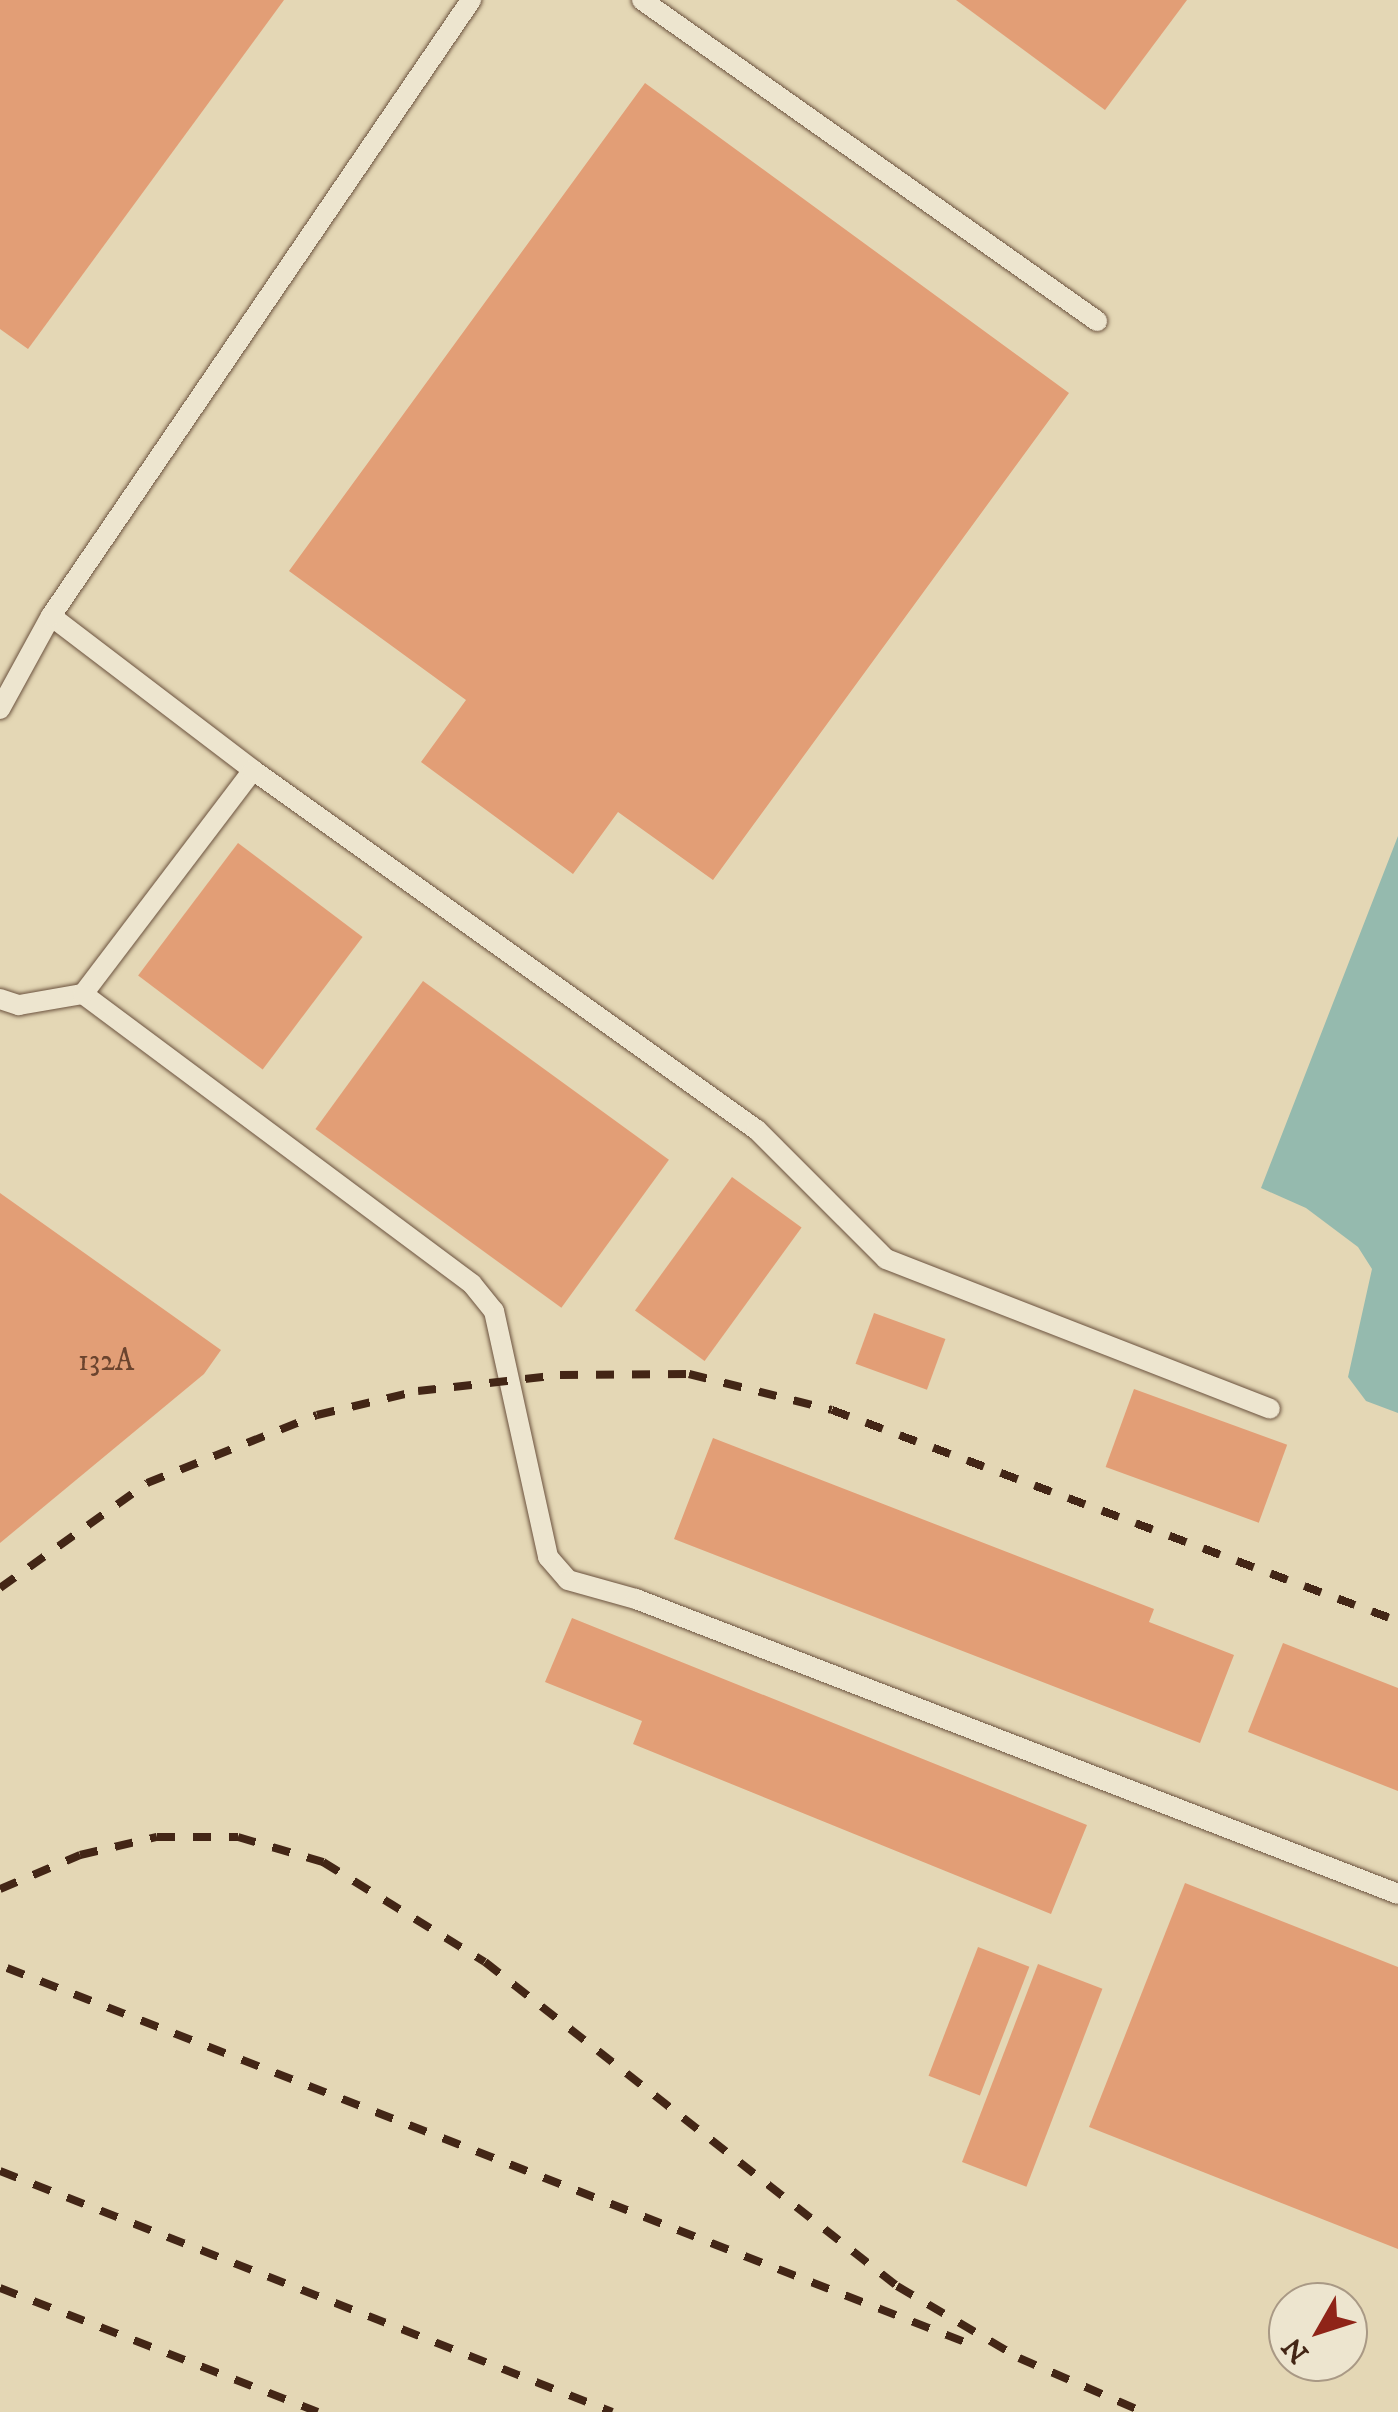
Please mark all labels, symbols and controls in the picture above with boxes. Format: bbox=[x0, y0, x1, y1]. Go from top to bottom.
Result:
house number: 132A bbox=[78, 1344, 134, 1380]
north arrow bbox=[1268, 2282, 1368, 2382]
text: N bbox=[1275, 2330, 1317, 2370]

